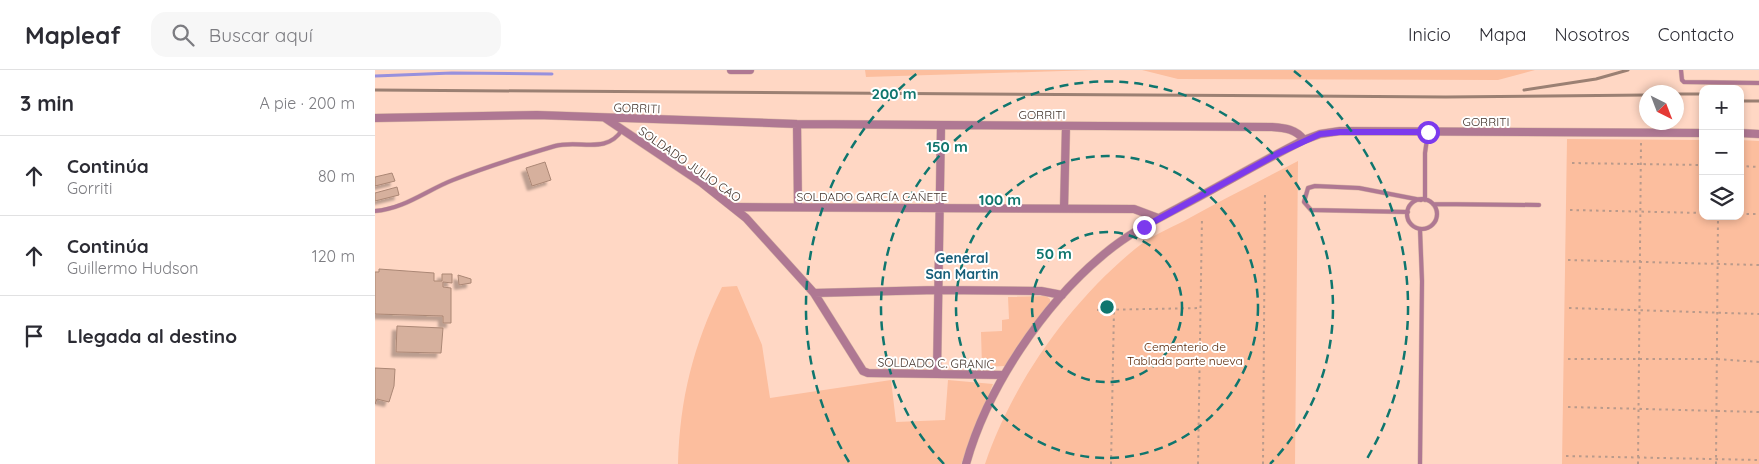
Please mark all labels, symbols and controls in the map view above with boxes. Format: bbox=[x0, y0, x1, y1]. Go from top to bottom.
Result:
search box bbox=[151, 12, 501, 57]
text: Mapleaf bbox=[25, 20, 121, 50]
icon: search bbox=[169, 21, 197, 49]
text: Buscar aquí bbox=[209, 23, 313, 47]
text: Inicio bbox=[1408, 23, 1451, 46]
text: Mapa bbox=[1479, 23, 1527, 46]
text: Nosotros bbox=[1555, 23, 1630, 46]
text: Contacto bbox=[1658, 23, 1734, 46]
text: 200 m bbox=[872, 84, 917, 103]
north arrow bbox=[1639, 85, 1684, 130]
map controls bbox=[1699, 85, 1744, 220]
button: + bbox=[1699, 85, 1744, 130]
text: 3 min bbox=[20, 90, 74, 116]
text: A pie · 200 m bbox=[259, 93, 355, 113]
street label: GORRITI bbox=[613, 100, 661, 116]
street label: GORRITI bbox=[1019, 107, 1065, 122]
street label: GORRITI bbox=[1463, 114, 1509, 129]
route start bbox=[1417, 121, 1440, 144]
street label: SOLDADO JULIO CAO bbox=[636, 123, 744, 205]
button: − bbox=[1699, 130, 1744, 175]
text: 150 m bbox=[926, 137, 968, 156]
text: Continúa bbox=[67, 154, 149, 178]
icon: ahead bbox=[20, 162, 48, 190]
text: 80 m bbox=[318, 166, 355, 186]
button: layers bbox=[1699, 175, 1744, 220]
text: Gorriti bbox=[67, 178, 112, 198]
street label: SOLDADO GARCÍA CAÑETE bbox=[797, 189, 948, 204]
text: 100 m bbox=[979, 190, 1021, 209]
route end bbox=[1133, 216, 1156, 239]
text: Continúa bbox=[67, 234, 149, 258]
icon: ahead bbox=[20, 242, 48, 270]
text: 50 m bbox=[1036, 244, 1072, 263]
text: 120 m bbox=[312, 246, 355, 266]
district label: General San Martin bbox=[925, 249, 999, 283]
text: Guillermo Hudson bbox=[67, 258, 198, 278]
centre of rings bbox=[1098, 298, 1116, 316]
icon: arrive bbox=[20, 322, 48, 350]
text: Llegada al destino bbox=[67, 324, 237, 348]
park label: Cementerio de Tablada parte nueva bbox=[1127, 339, 1243, 368]
street label: SOLDADO C. GRANIC bbox=[878, 354, 995, 372]

